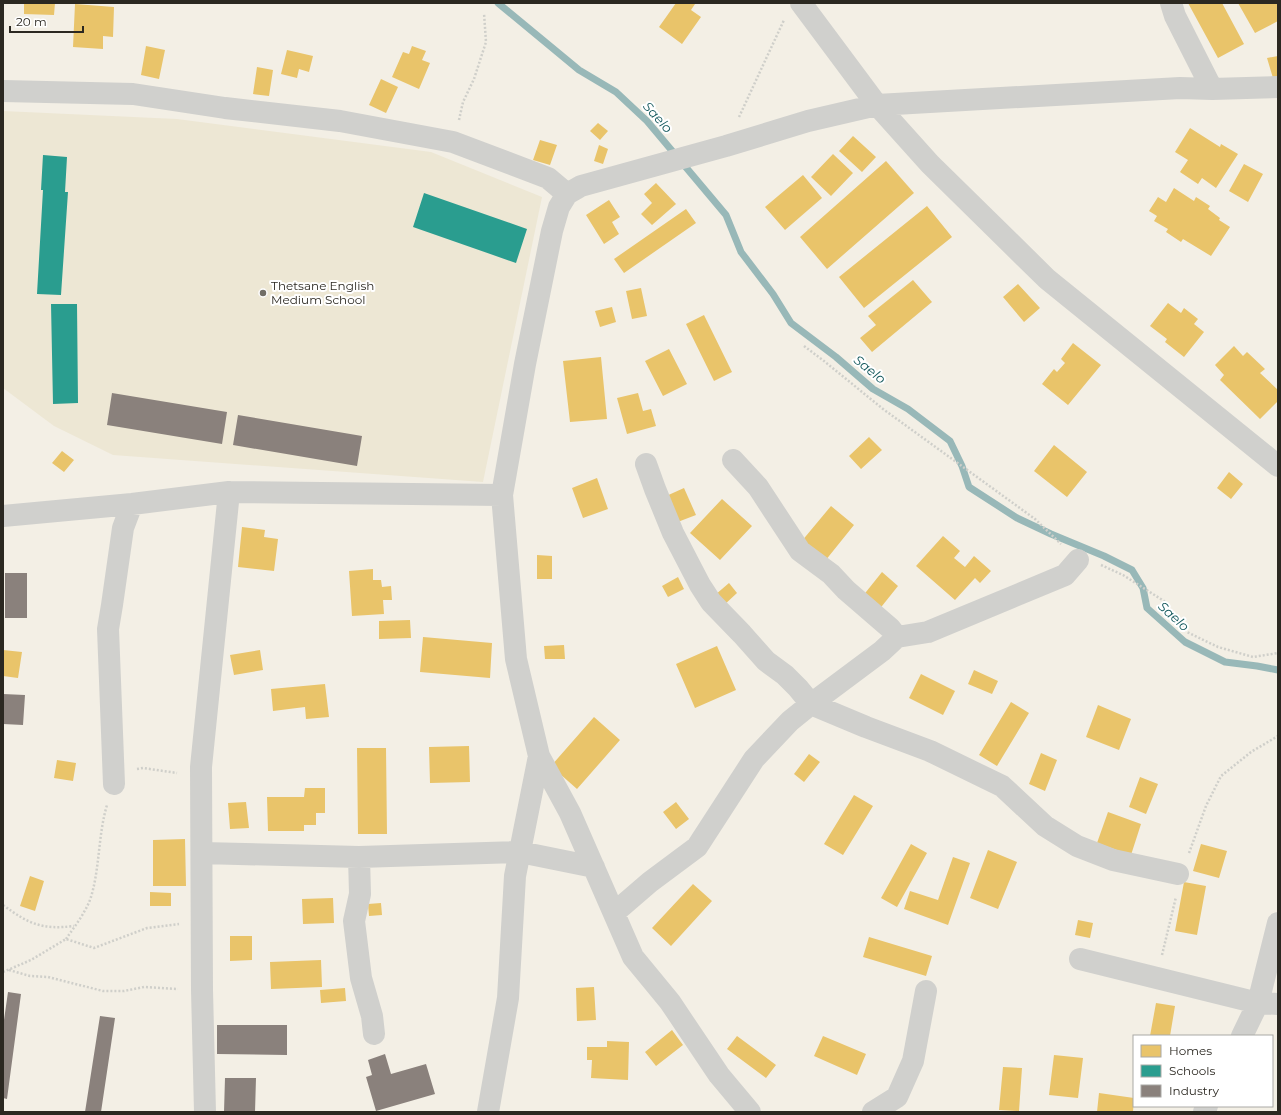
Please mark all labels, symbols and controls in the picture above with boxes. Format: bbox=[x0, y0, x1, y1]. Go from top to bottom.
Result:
scale bar bbox=[10, 8, 83, 34]
text: 20 m bbox=[16, 14, 47, 29]
water label: Saelo bbox=[640, 98, 676, 136]
place label: Thetsane English Medium School bbox=[271, 278, 374, 307]
marker: Thetsane English Medium School bbox=[258, 288, 268, 298]
water label: Saelo bbox=[851, 351, 889, 387]
water label: Saelo bbox=[1155, 598, 1193, 634]
legend bbox=[1133, 1035, 1273, 1107]
text: Homes bbox=[1169, 1043, 1212, 1058]
text: Schools bbox=[1169, 1063, 1215, 1078]
text: Industry bbox=[1169, 1083, 1219, 1098]

